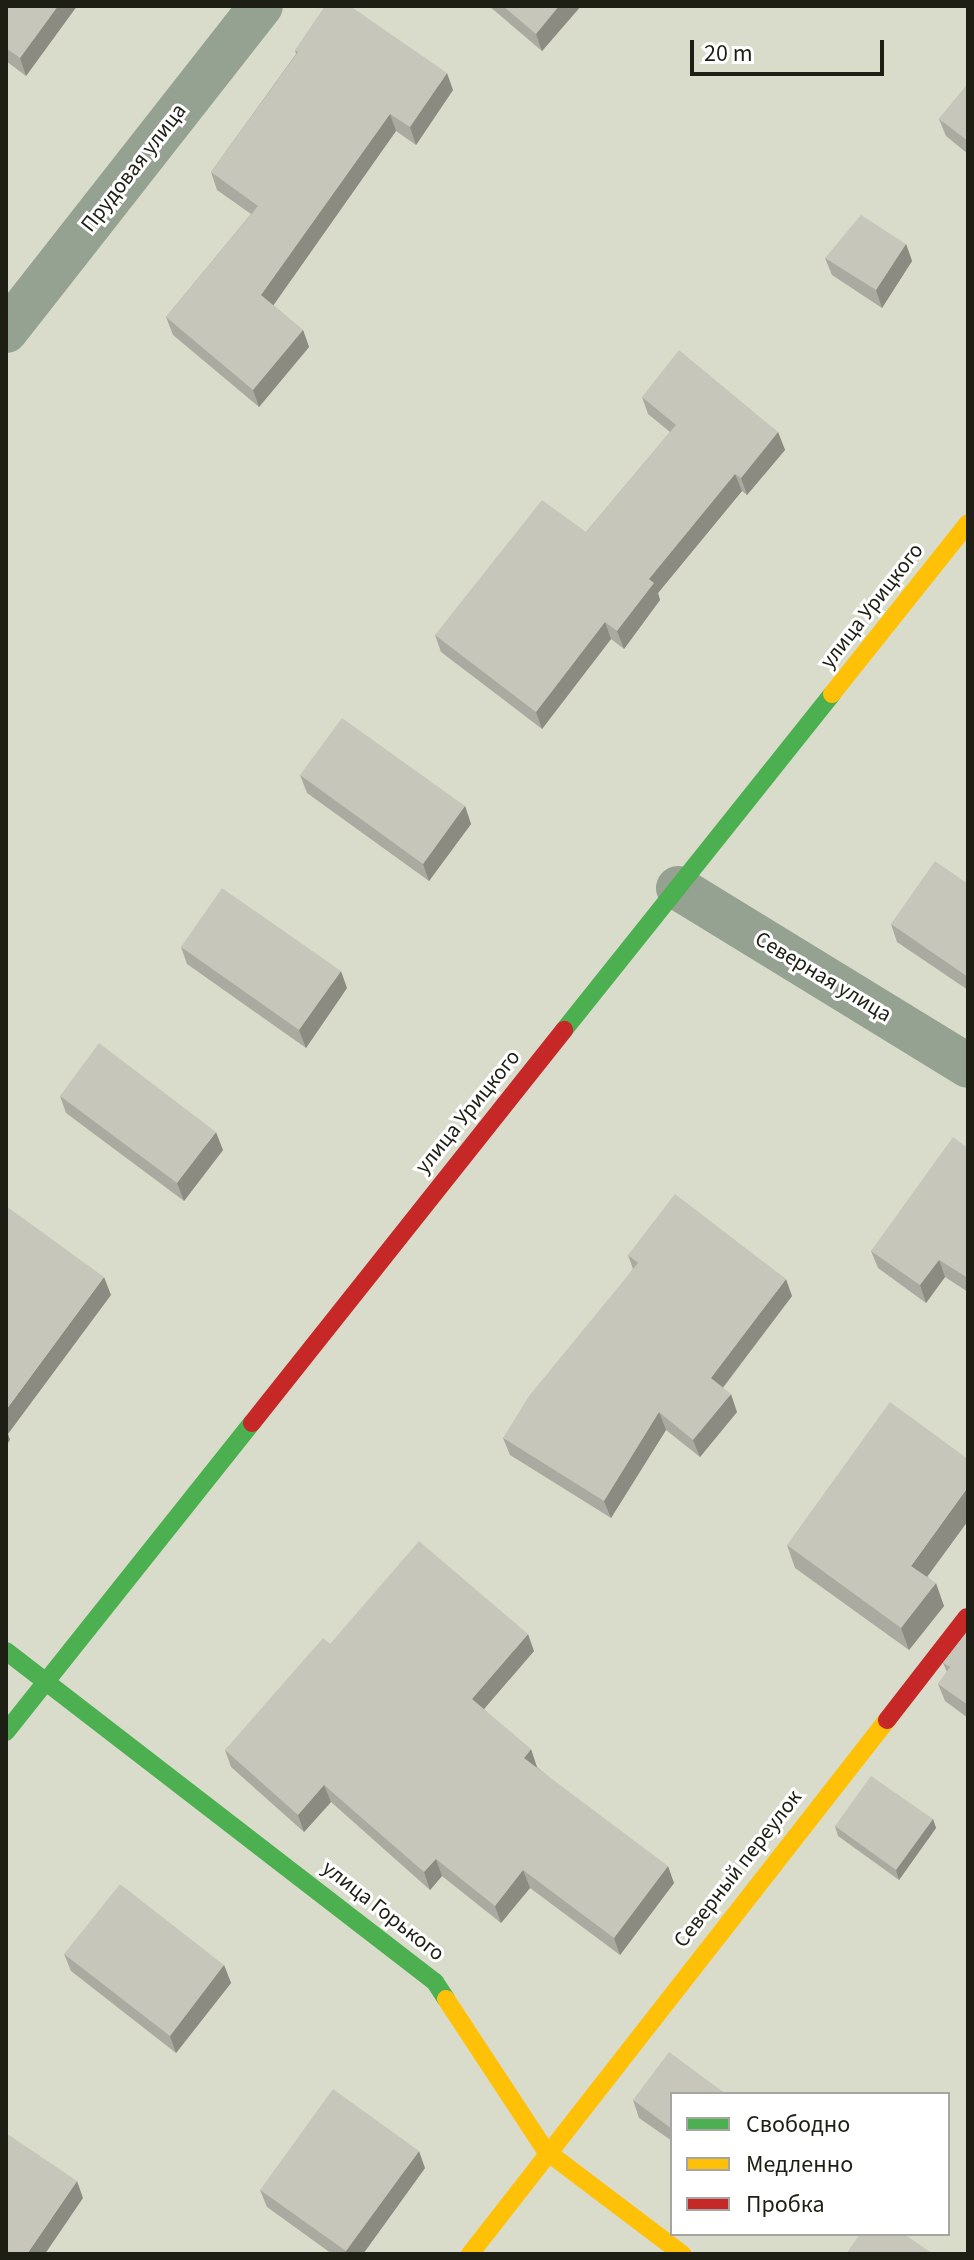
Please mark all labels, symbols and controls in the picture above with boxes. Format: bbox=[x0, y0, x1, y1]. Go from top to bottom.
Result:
scale bar bbox=[694, 24, 888, 74]
text: 20 m bbox=[704, 36, 753, 71]
street label: Прудовая улица bbox=[76, 99, 192, 237]
street label: улица Урицкого bbox=[815, 538, 929, 674]
street label: Северная улица bbox=[750, 926, 896, 1028]
street label: улица Урицкого bbox=[410, 1045, 526, 1179]
street label: Северный переулок bbox=[668, 1785, 808, 1953]
street label: улица Горького bbox=[317, 1855, 449, 1967]
legend bbox=[670, 2092, 950, 2236]
text: Свободно bbox=[746, 2107, 850, 2142]
text: Медленно bbox=[746, 2147, 853, 2182]
text: Пробка bbox=[746, 2187, 825, 2222]

